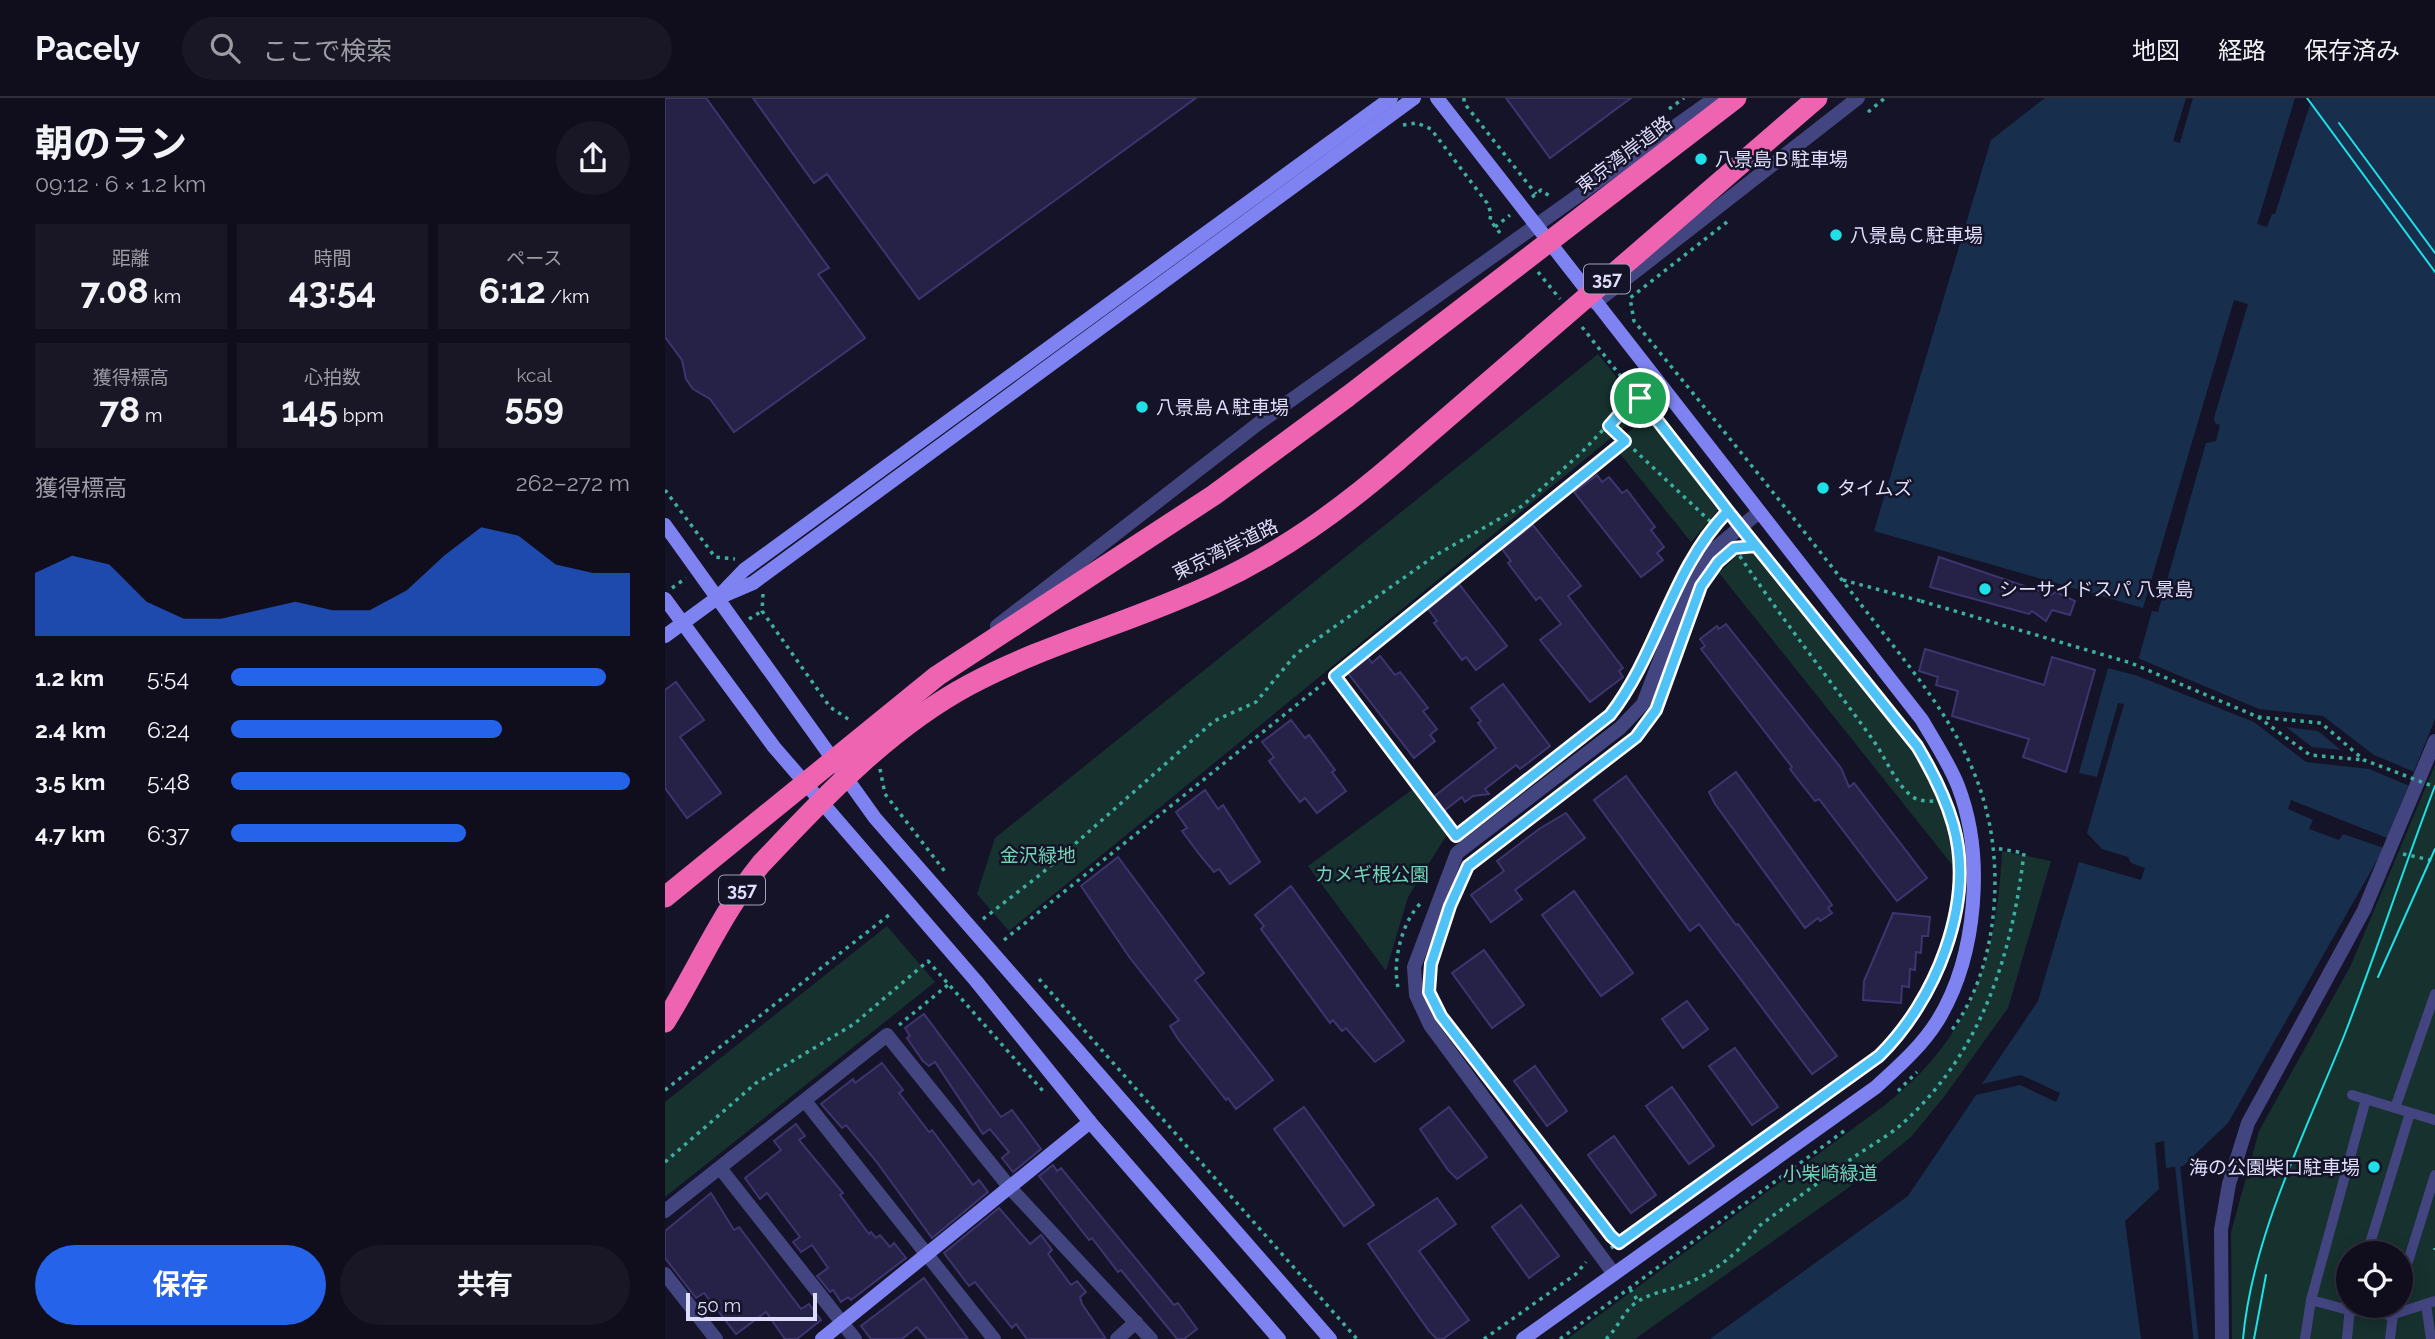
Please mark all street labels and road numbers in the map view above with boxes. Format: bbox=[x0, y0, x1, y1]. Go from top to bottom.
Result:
street label: 東京湾岸道路 bbox=[1572, 111, 1676, 197]
road number: 357 bbox=[1584, 264, 1630, 294]
street label: 東京湾岸道路 bbox=[1169, 514, 1281, 584]
road number: 357 bbox=[719, 876, 765, 904]

